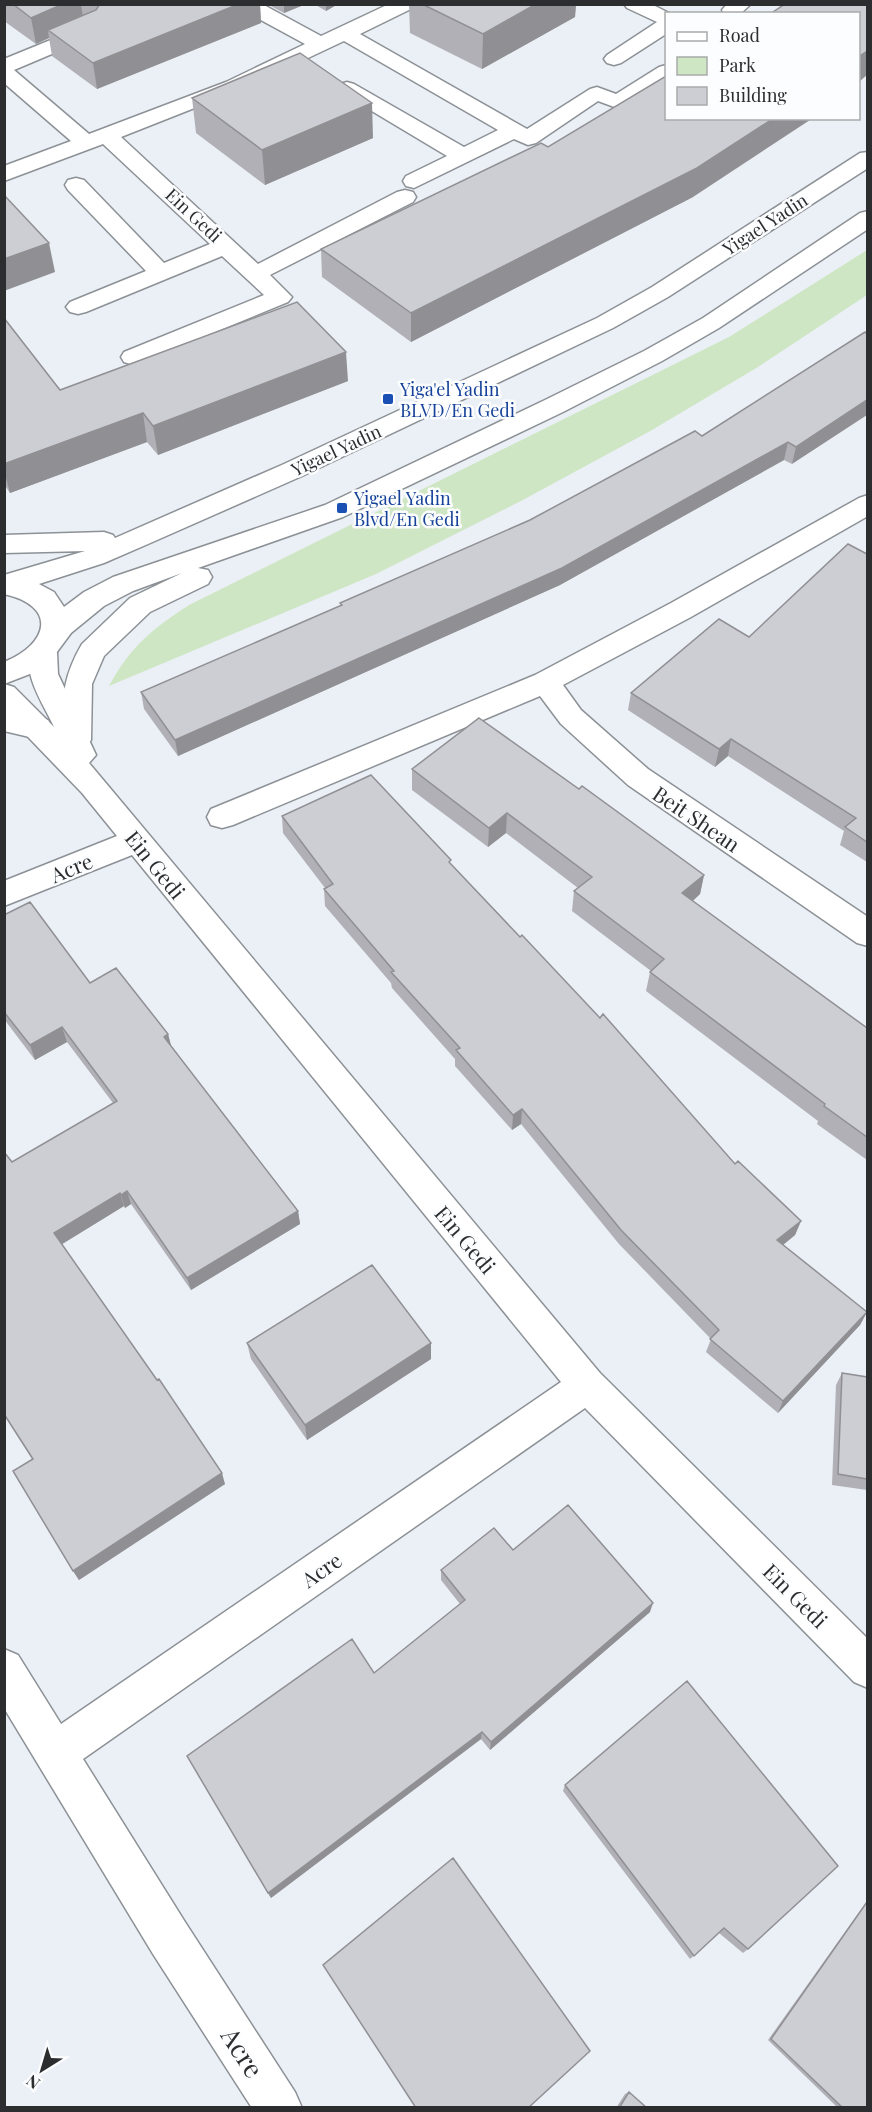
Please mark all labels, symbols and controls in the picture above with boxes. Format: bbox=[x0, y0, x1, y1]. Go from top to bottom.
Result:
legend bbox=[665, 12, 860, 120]
text: Road bbox=[719, 23, 760, 47]
text: Park bbox=[719, 53, 756, 77]
text: Building bbox=[719, 83, 787, 107]
street label: Ein Gedi bbox=[161, 183, 227, 247]
street label: Yigael Yadin bbox=[717, 187, 812, 261]
place label: Yiga'el Yadin BLVD/En Gedi bbox=[399, 377, 515, 422]
marker: Yiga'el Yadin BLVD/En Gedi bbox=[381, 392, 395, 406]
street label: Yigael Yadin bbox=[286, 419, 385, 482]
place label: Yigael Yadin Blvd/En Gedi bbox=[353, 486, 460, 531]
marker: Yigael Yadin Blvd/En Gedi bbox=[335, 501, 349, 515]
street label: Beit Shean bbox=[648, 779, 746, 858]
street label: Ein Gedi bbox=[120, 824, 192, 904]
street label: Acre bbox=[45, 846, 96, 888]
street label: Ein Gedi bbox=[429, 1199, 503, 1279]
street label: Acre bbox=[295, 1545, 347, 1593]
street label: Ein Gedi bbox=[758, 1557, 834, 1633]
street label: Acre bbox=[213, 2019, 272, 2084]
north arrow bbox=[12, 2040, 72, 2100]
text: N bbox=[21, 2070, 44, 2094]

